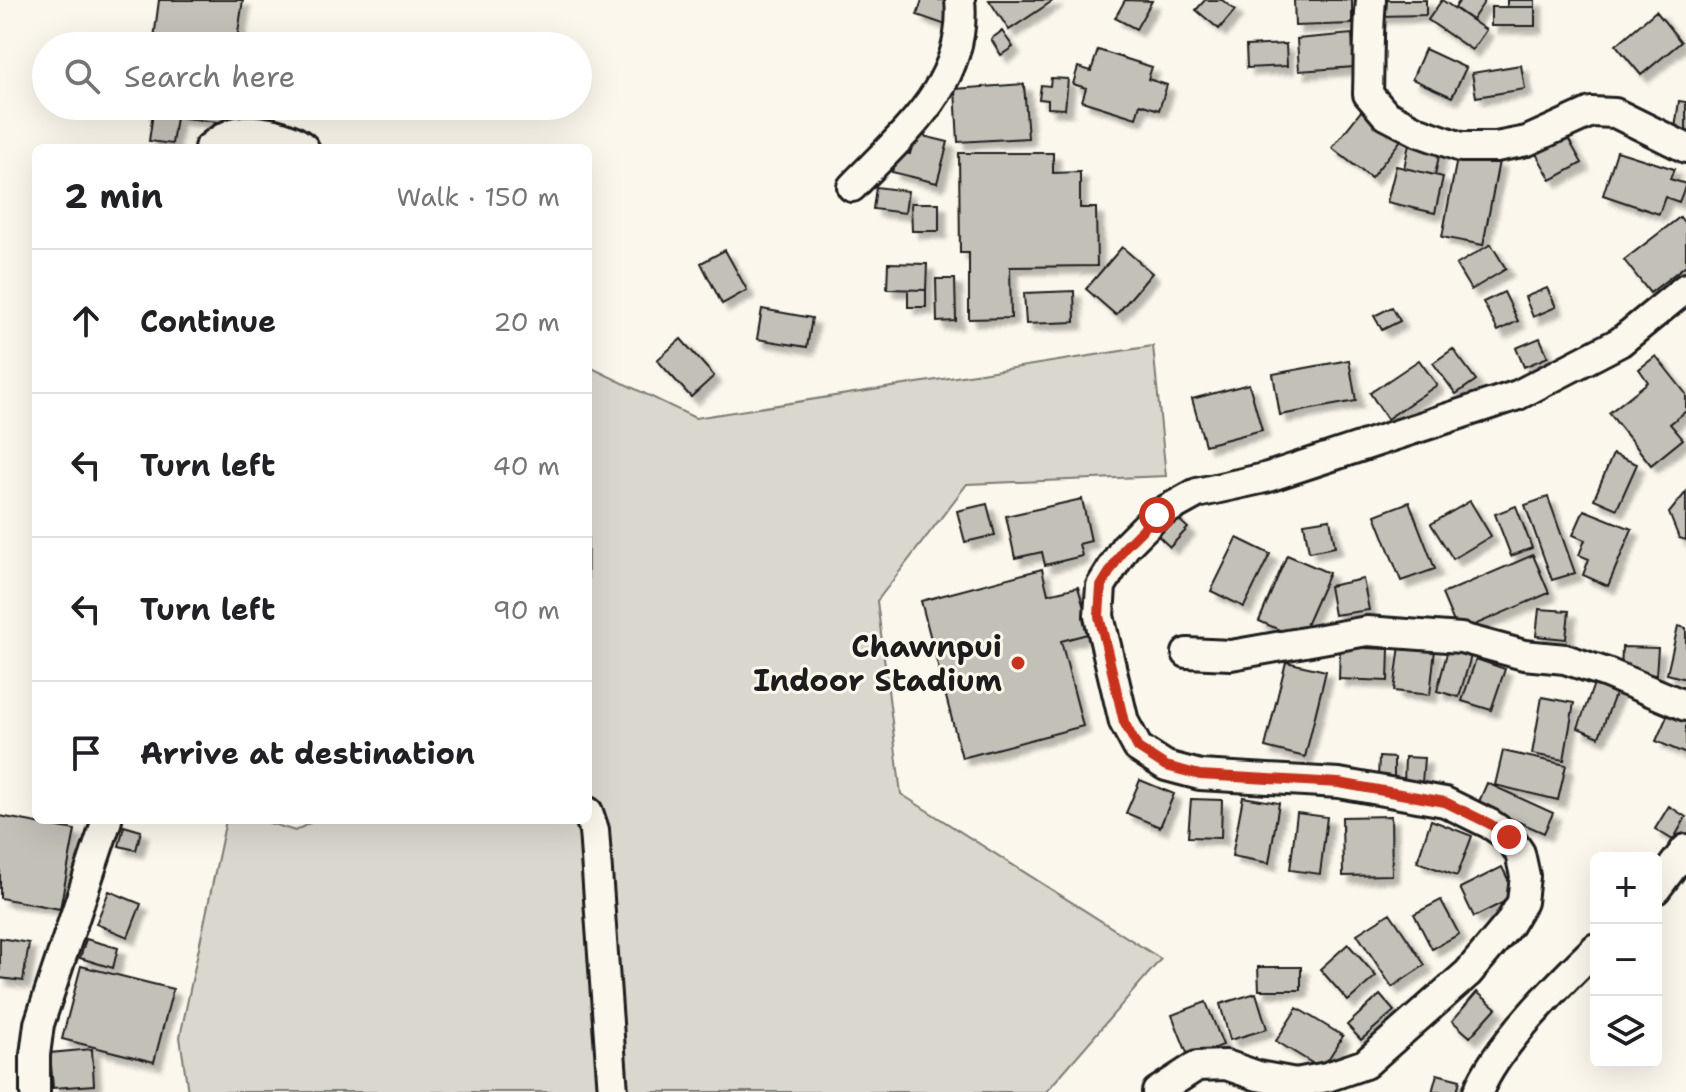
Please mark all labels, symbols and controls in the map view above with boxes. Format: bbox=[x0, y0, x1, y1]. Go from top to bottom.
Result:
search box bbox=[32, 32, 592, 120]
icon: search bbox=[60, 54, 104, 98]
text: Search here bbox=[124, 56, 295, 97]
text: 2 min bbox=[64, 173, 163, 219]
text: Walk · 150 m bbox=[397, 179, 560, 214]
icon: ahead bbox=[64, 299, 108, 343]
text: Continue bbox=[140, 301, 276, 342]
text: 20 m bbox=[493, 304, 560, 339]
icon: left bbox=[64, 443, 108, 487]
text: Turn left bbox=[140, 445, 275, 486]
text: 40 m bbox=[493, 448, 560, 483]
route start bbox=[1139, 497, 1175, 533]
icon: left bbox=[64, 587, 108, 631]
text: Turn left bbox=[140, 589, 275, 630]
text: 90 m bbox=[493, 592, 560, 627]
place label: Chawnpui Indoor Stadium bbox=[753, 626, 1002, 701]
marker: Chawnpui Indoor Stadium bbox=[1009, 654, 1027, 672]
icon: arrive bbox=[64, 731, 108, 775]
text: Arrive at destination bbox=[140, 733, 475, 774]
route end bbox=[1491, 819, 1527, 855]
map controls bbox=[1590, 852, 1662, 1068]
button: + bbox=[1590, 852, 1662, 924]
button: − bbox=[1590, 924, 1662, 996]
button: layers bbox=[1590, 996, 1662, 1068]

